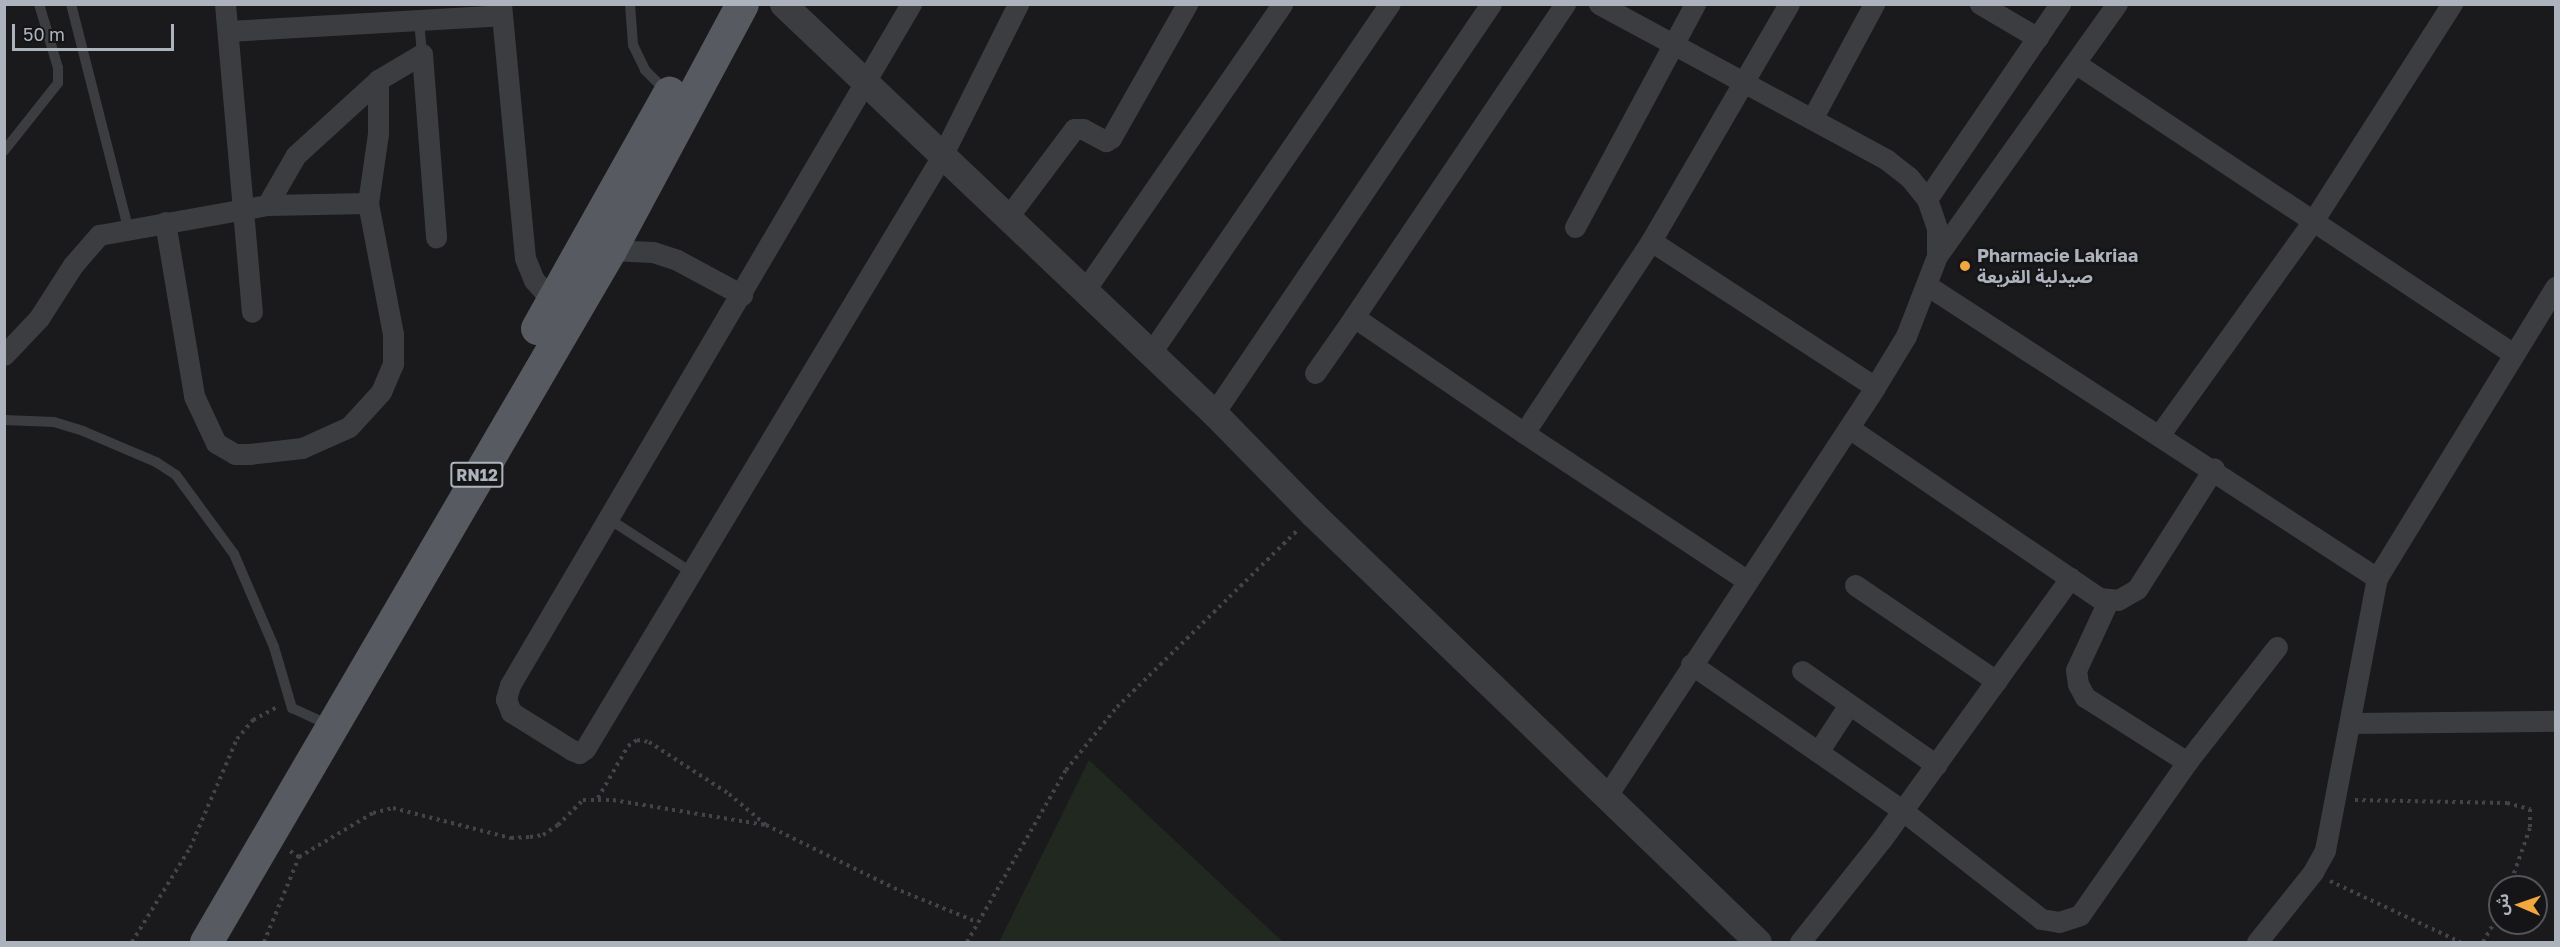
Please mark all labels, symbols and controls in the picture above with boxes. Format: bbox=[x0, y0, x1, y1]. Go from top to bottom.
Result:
scale bar bbox=[15, 12, 177, 50]
text: 50 m bbox=[23, 23, 65, 45]
place label: Pharmacie Lakriaa صيدلية القريعة bbox=[1977, 245, 2138, 288]
marker: Pharmacie Lakriaa صيدلية القريعة bbox=[1958, 259, 1972, 273]
road number: RN12 bbox=[450, 462, 504, 488]
north arrow bbox=[2488, 875, 2548, 935]
text: ش bbox=[2492, 893, 2512, 916]

